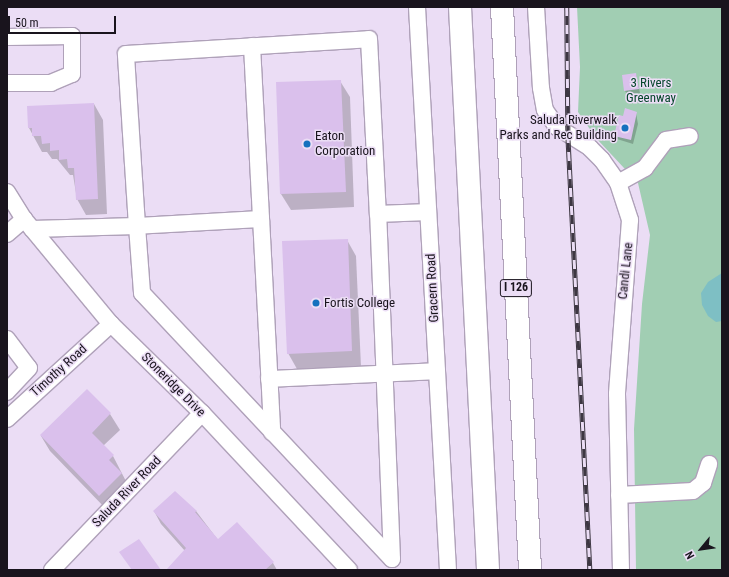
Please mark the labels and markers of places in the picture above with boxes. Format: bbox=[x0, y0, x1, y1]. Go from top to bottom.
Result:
place label: Saluda Riverwalk Parks and Rec Building bbox=[499, 113, 617, 144]
marker: Saluda Riverwalk Parks and Rec Building bbox=[620, 123, 630, 133]
place label: Eaton Corporation bbox=[315, 129, 375, 160]
marker: Eaton Corporation bbox=[302, 139, 312, 149]
place label: Fortis College bbox=[324, 295, 395, 311]
marker: Fortis College bbox=[311, 298, 321, 308]

